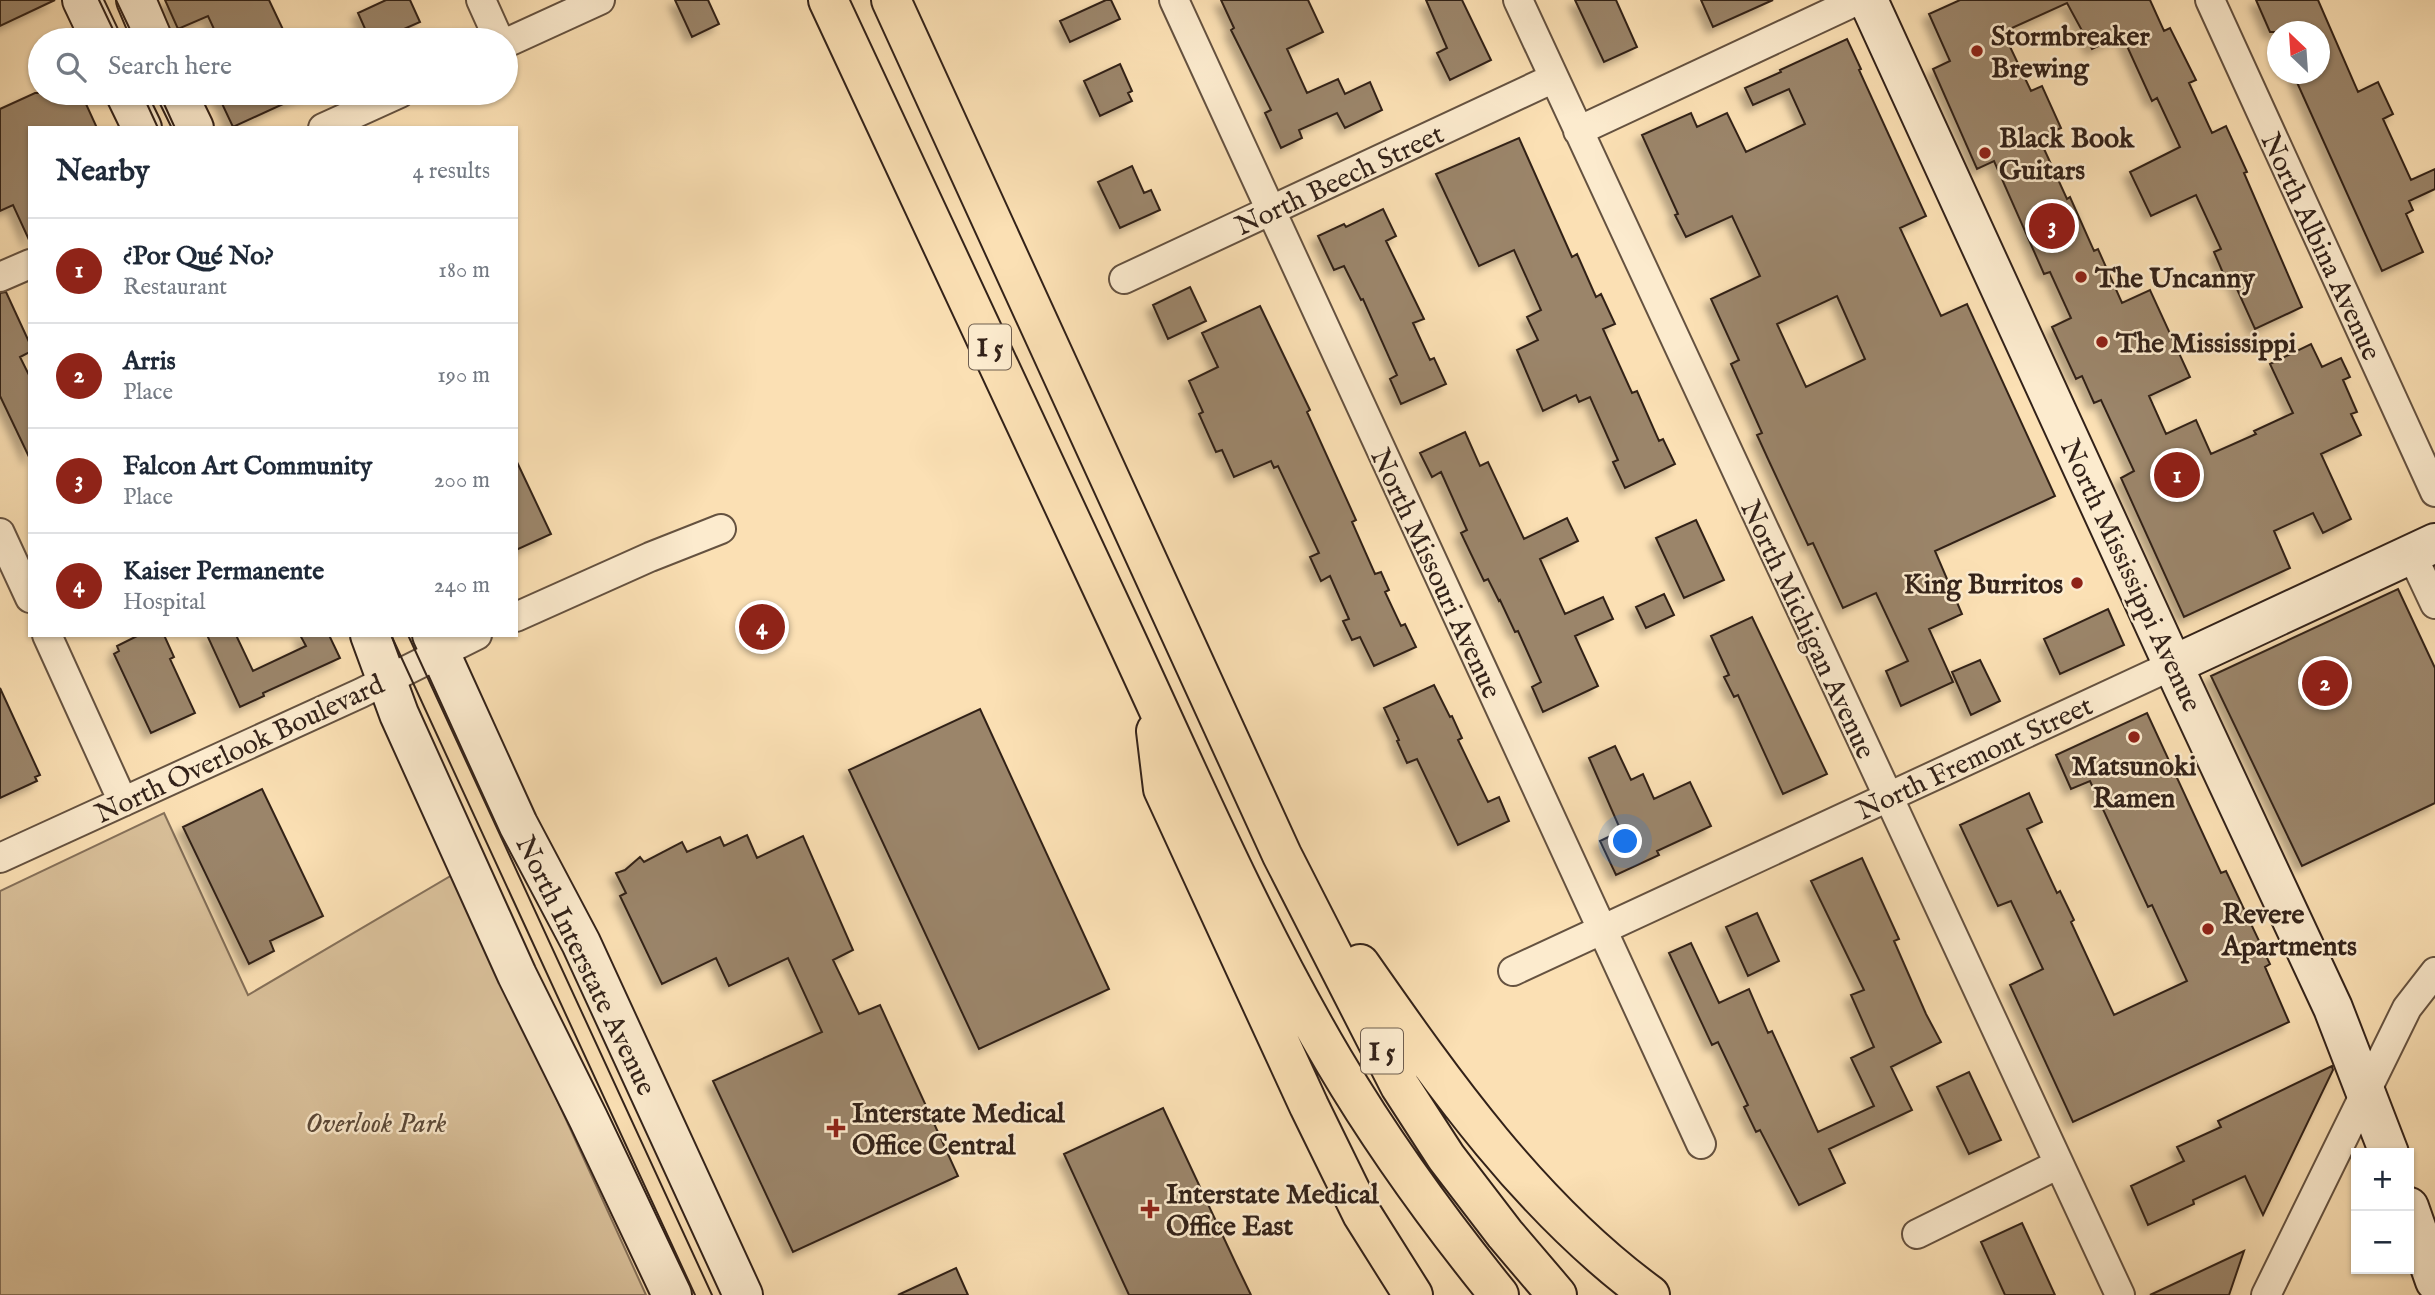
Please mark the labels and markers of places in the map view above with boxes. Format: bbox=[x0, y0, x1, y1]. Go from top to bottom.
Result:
place label: Stormbreaker Brewing bbox=[1991, 20, 2150, 87]
marker: Stormbreaker Brewing bbox=[1969, 43, 1985, 59]
place label: Black Book Guitars bbox=[1999, 122, 2135, 189]
marker: Black Book Guitars bbox=[1977, 145, 1993, 161]
pin: 3 bbox=[2029, 200, 2075, 252]
place label: The Uncanny bbox=[2094, 262, 2256, 297]
marker: The Uncanny bbox=[2073, 269, 2089, 285]
place label: The Mississippi bbox=[2115, 327, 2297, 362]
marker: The Mississippi bbox=[2094, 334, 2110, 350]
pin: 1 bbox=[2154, 449, 2200, 501]
place label: King Burritos bbox=[1904, 568, 2063, 603]
marker: King Burritos bbox=[2069, 575, 2085, 591]
pin: 4 bbox=[739, 601, 785, 653]
pin: 2 bbox=[2302, 657, 2348, 709]
marker: Matsunoki Ramen bbox=[2126, 729, 2142, 745]
place label: Matsunoki Ramen bbox=[2072, 750, 2197, 817]
place label: Revere Apartments bbox=[2221, 898, 2357, 965]
marker: Revere Apartments bbox=[2200, 921, 2216, 937]
place label: Interstate Medical Office Central bbox=[852, 1097, 1066, 1164]
marker: Interstate Medical Office Central bbox=[826, 1118, 846, 1138]
place label: Interstate Medical Office East bbox=[1166, 1178, 1380, 1245]
marker: Interstate Medical Office East bbox=[1140, 1199, 1160, 1219]

